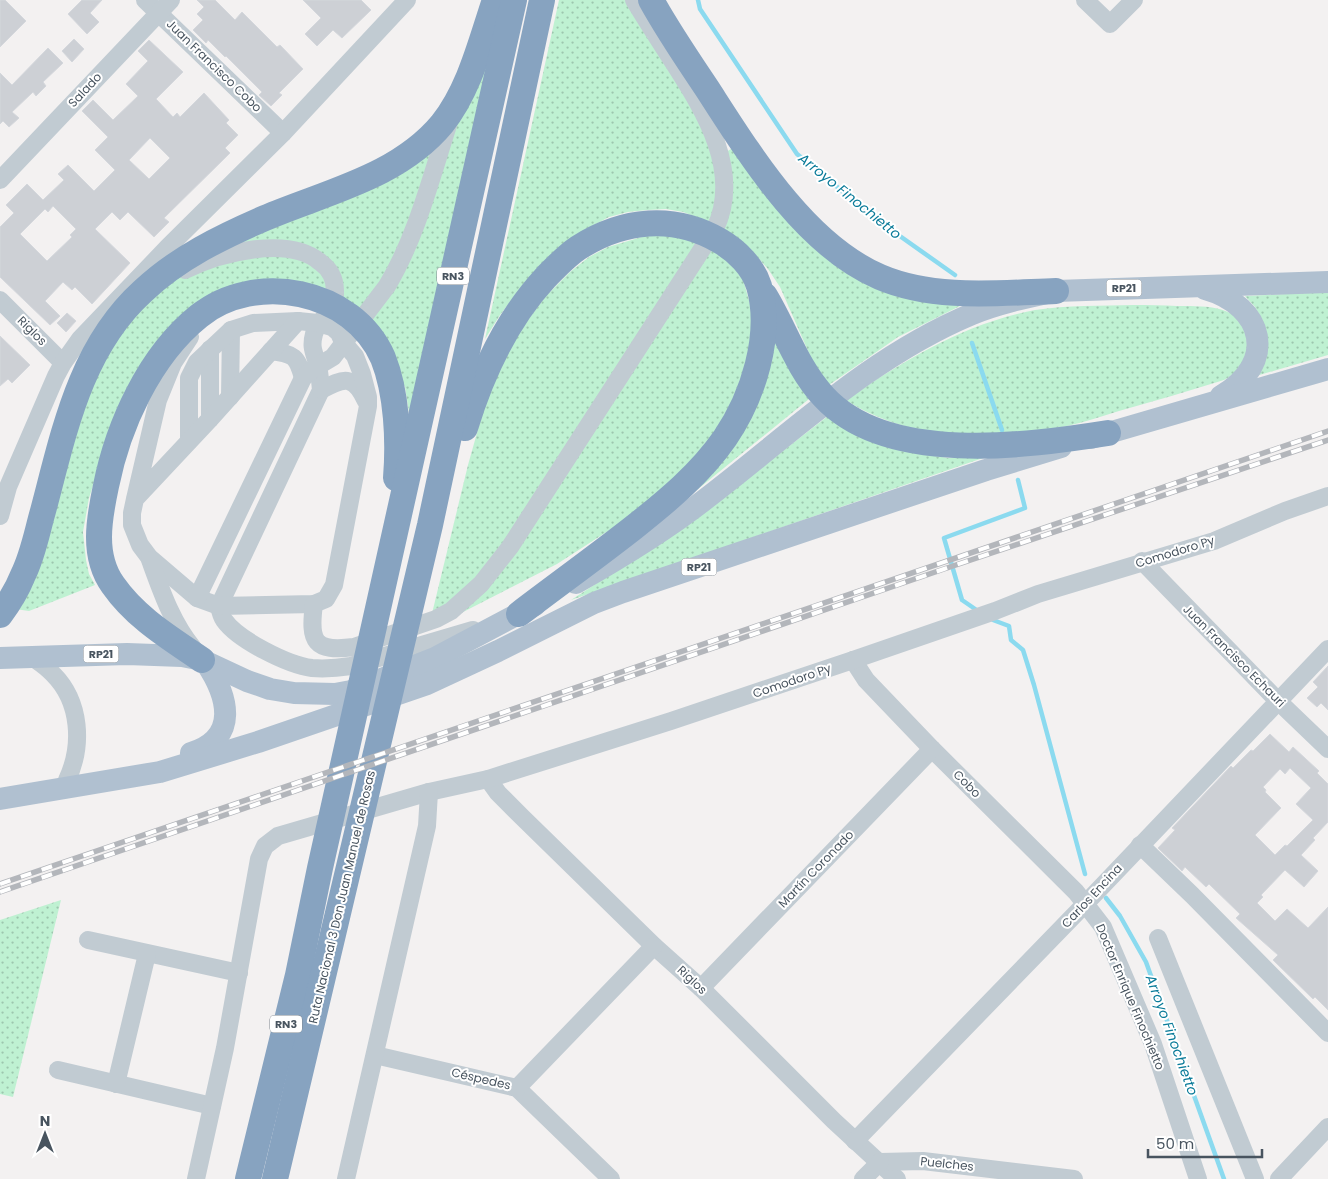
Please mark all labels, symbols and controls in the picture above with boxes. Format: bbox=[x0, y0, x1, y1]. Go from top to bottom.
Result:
street label: Juan Francisco Cobo bbox=[163, 15, 266, 116]
street label: Salado bbox=[64, 68, 105, 111]
water label: Arroyo Finochietto bbox=[794, 148, 906, 244]
road number: RN3 bbox=[437, 268, 469, 284]
road number: RP21 bbox=[1106, 280, 1142, 296]
street label: Riglos bbox=[14, 312, 51, 349]
street label: Comodoro Py bbox=[1133, 531, 1217, 572]
road number: RP21 bbox=[682, 558, 716, 576]
street label: Juan Francisco Echauri bbox=[1179, 601, 1289, 711]
road number: RP21 bbox=[84, 646, 118, 662]
street label: Comodoro Py bbox=[750, 659, 834, 702]
street label: Cobo bbox=[950, 766, 985, 801]
street label: Ruta Nacional 3 Don Juan Manuel de Rosas bbox=[304, 769, 379, 1025]
street label: Martín Coronado bbox=[774, 826, 857, 911]
street label: Carlos Encina bbox=[1058, 860, 1126, 931]
street label: Doctor Enrique Finochietto bbox=[1092, 921, 1169, 1073]
street label: Riglos bbox=[674, 961, 711, 998]
water label: Arroyo Finochietto bbox=[1141, 971, 1203, 1098]
road number: RN3 bbox=[270, 1016, 302, 1032]
street label: Céspedes bbox=[450, 1063, 512, 1094]
north arrow bbox=[20, 1109, 70, 1159]
text: N bbox=[40, 1111, 50, 1131]
scale bar bbox=[1148, 1126, 1262, 1158]
text: 50 m bbox=[1156, 1133, 1194, 1154]
street label: Puelches bbox=[919, 1152, 975, 1175]

